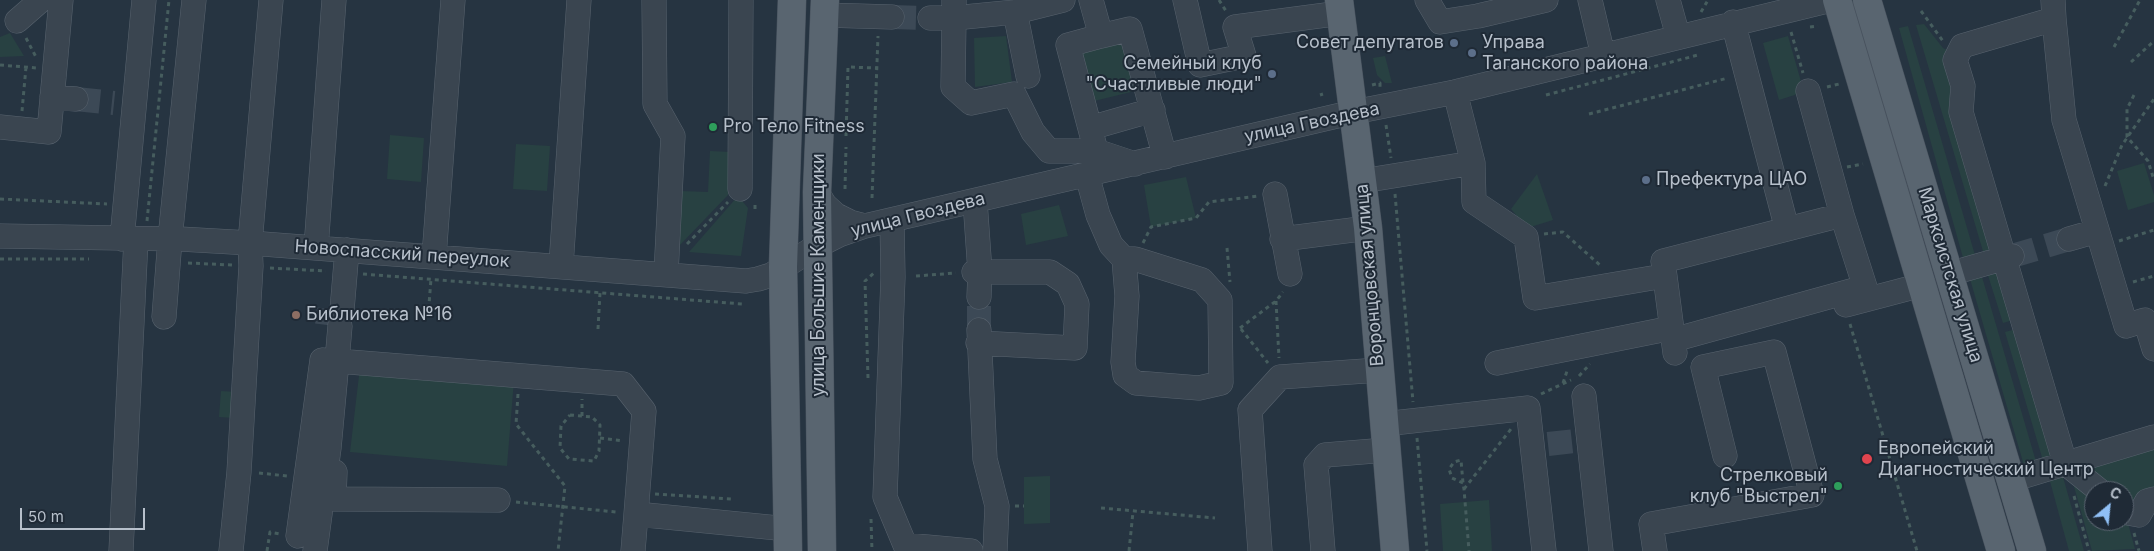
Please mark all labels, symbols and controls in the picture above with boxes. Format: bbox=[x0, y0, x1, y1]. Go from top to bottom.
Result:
place label: Совет депутатов bbox=[1296, 32, 1444, 54]
place label: Управа Таганского района bbox=[1482, 32, 1648, 74]
marker: Совет депутатов bbox=[1448, 37, 1460, 49]
marker: Управа Таганского района bbox=[1466, 47, 1478, 59]
place label: Семейный клуб "Счастливые люди" bbox=[1085, 53, 1262, 96]
marker: Семейный клуб "Счастливые люди" bbox=[1266, 68, 1278, 80]
street label: улица Гвоздева bbox=[1242, 98, 1382, 148]
place label: Pro Тело Fitness bbox=[723, 116, 865, 138]
marker: Pro Тело Fitness bbox=[707, 121, 719, 133]
street label: улица Большие Каменщики bbox=[808, 153, 830, 397]
place label: Префектура ЦАО bbox=[1656, 169, 1807, 191]
marker: Префектура ЦАО bbox=[1640, 174, 1652, 186]
street label: Воронцовская улица bbox=[1351, 183, 1389, 367]
street label: Марксистская улица bbox=[1913, 185, 1987, 365]
street label: улица Гвоздева bbox=[849, 188, 987, 242]
street label: Новоспасский переулок bbox=[294, 236, 510, 272]
place label: Библиотека №16 bbox=[306, 304, 452, 326]
marker: Библиотека №16 bbox=[290, 309, 302, 321]
place label: Европейский Диагностический Центр bbox=[1878, 438, 2094, 480]
marker: Европейский Диагностический Центр bbox=[1860, 452, 1874, 466]
place label: Стрелковый клуб "Выстрел" bbox=[1690, 465, 1828, 508]
marker: Стрелковый клуб "Выстрел" bbox=[1832, 480, 1844, 492]
north arrow bbox=[2084, 481, 2134, 531]
text: С bbox=[2107, 483, 2124, 503]
scale bar bbox=[22, 498, 148, 530]
text: 50 m bbox=[28, 507, 64, 526]

